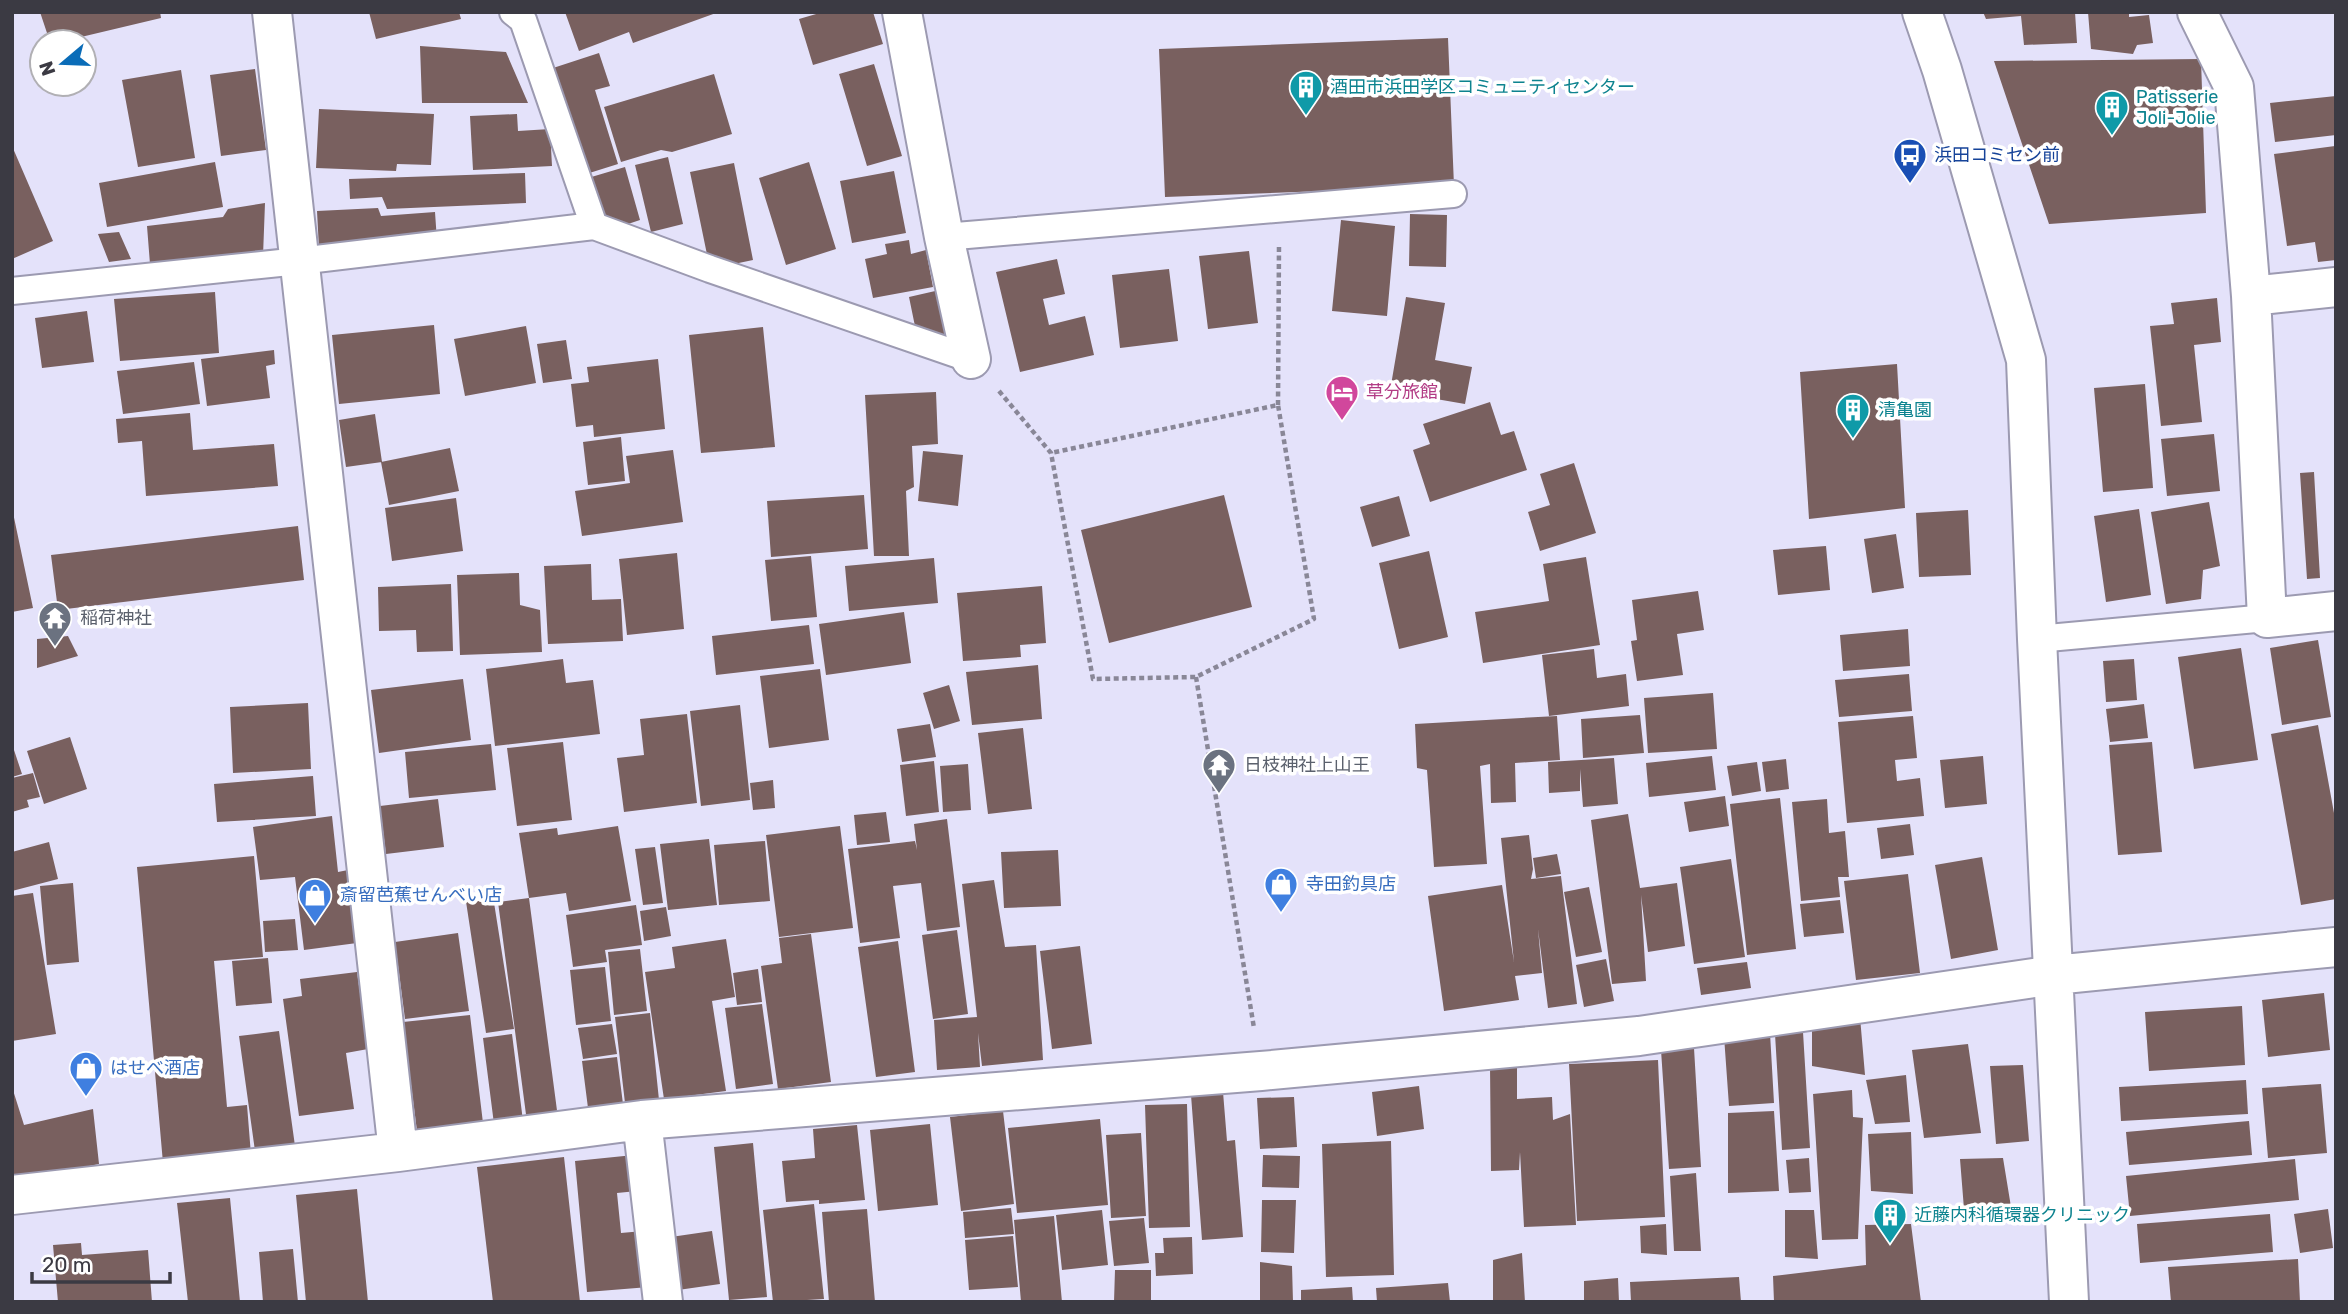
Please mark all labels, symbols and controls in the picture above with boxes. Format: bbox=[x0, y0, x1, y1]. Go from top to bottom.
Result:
north arrow bbox=[28, 28, 98, 98]
text: N bbox=[34, 58, 60, 79]
building icon: 酒田市浜田学区コミュニティセンター bbox=[1287, 68, 1325, 117]
place label: 酒田市浜田学区コミュニティセンター bbox=[1330, 76, 1635, 98]
place label: Patisserie Joli-Jolie bbox=[2136, 86, 2218, 129]
building icon: Patisserie Joli-Jolie bbox=[2093, 88, 2131, 137]
bus stop icon: 浜田コミセン前 bbox=[1891, 136, 1929, 185]
place label: 浜田コミセン前 bbox=[1934, 144, 2060, 166]
hotel icon: 草分旅館 bbox=[1323, 373, 1361, 422]
place label: 草分旅館 bbox=[1366, 381, 1438, 403]
building icon: 清亀園 bbox=[1834, 391, 1872, 440]
place label: 清亀園 bbox=[1878, 399, 1932, 421]
temple icon: 稲荷神社 bbox=[36, 599, 74, 648]
place label: 稲荷神社 bbox=[80, 607, 152, 629]
temple icon: 日枝神社上山王 bbox=[1200, 746, 1238, 795]
place label: 日枝神社上山王 bbox=[1244, 754, 1370, 776]
shop icon: 寺田釣具店 bbox=[1262, 865, 1300, 914]
place label: 寺田釣具店 bbox=[1306, 873, 1396, 895]
shop icon: 斎留芭蕉せんべい店 bbox=[296, 876, 334, 925]
place label: 斎留芭蕉せんべい店 bbox=[340, 884, 502, 906]
shop icon: はせべ酒店 bbox=[67, 1049, 105, 1098]
place label: はせべ酒店 bbox=[110, 1057, 200, 1079]
building icon: 近藤内科循環器クリニック bbox=[1871, 1196, 1909, 1245]
place label: 近藤内科循環器クリニック bbox=[1914, 1204, 2130, 1226]
scale bar bbox=[32, 1240, 170, 1284]
text: 20 m bbox=[42, 1252, 91, 1277]

